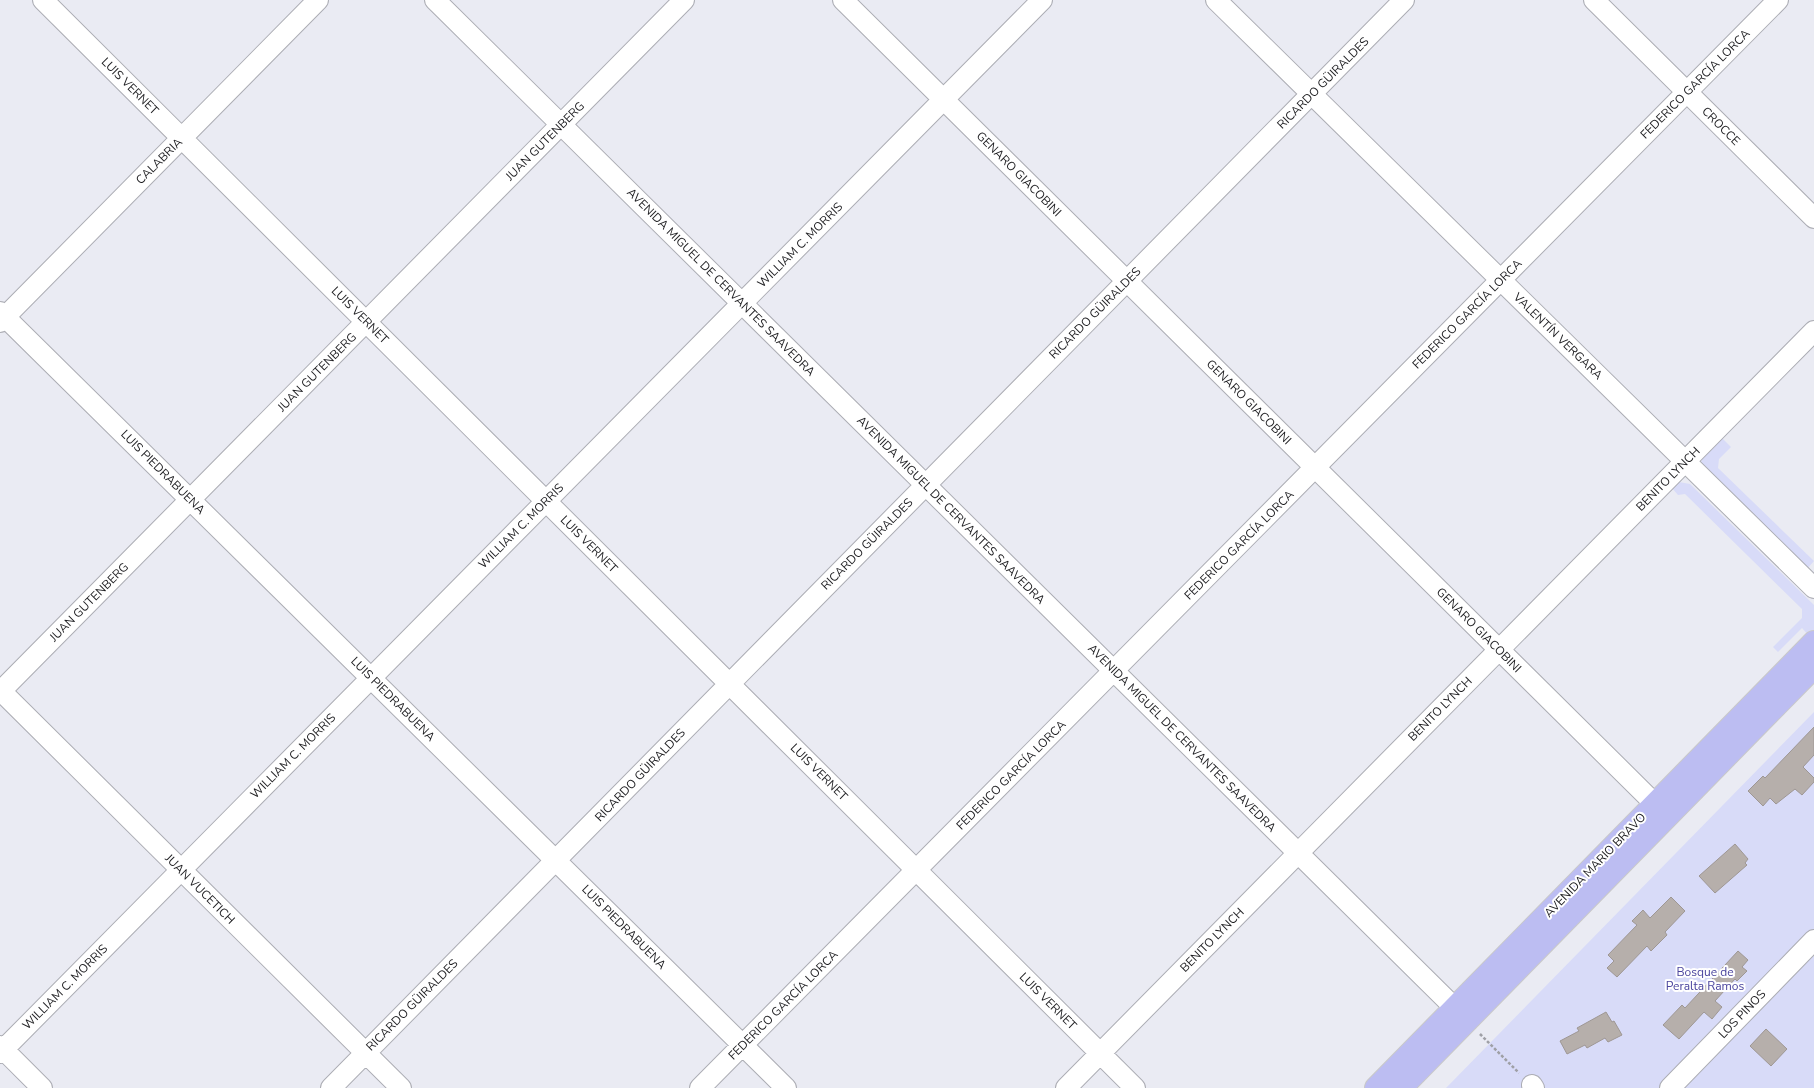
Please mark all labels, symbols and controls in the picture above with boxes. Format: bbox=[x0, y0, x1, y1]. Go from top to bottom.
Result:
street label: FEDERICO GARCÍA LORCA bbox=[1637, 26, 1753, 142]
street label: RICARDO GÜIRALDES bbox=[1274, 34, 1372, 132]
street label: LUIS VERNET bbox=[98, 54, 163, 119]
street label: JUAN GUTENBERG bbox=[501, 98, 588, 185]
street label: CROCCE bbox=[1698, 103, 1744, 149]
street label: GENARO GIACOBINI bbox=[973, 128, 1065, 220]
street label: CALABRIA bbox=[132, 134, 186, 188]
street label: AVENIDA MIGUEL DE CERVANTES SAAVEDRA bbox=[623, 184, 819, 380]
street label: WILLIAM C. MORRIS bbox=[754, 199, 846, 291]
street label: FEDERICO GARCÍA LORCA bbox=[1409, 256, 1525, 372]
street label: RICARDO GÜIRALDES bbox=[1046, 264, 1144, 362]
street label: LUIS VERNET bbox=[328, 283, 393, 348]
street label: VALENTÍN VERGARA bbox=[1509, 288, 1606, 383]
street label: JUAN GUTENBERG bbox=[273, 329, 360, 416]
street label: GENARO GIACOBINI bbox=[1203, 356, 1295, 448]
street label: AVENIDA MIGUEL DE CERVANTES SAAVEDRA bbox=[853, 412, 1049, 608]
street label: LUIS PIEDRABUENA bbox=[117, 426, 209, 518]
street label: BENITO LYNCH bbox=[1632, 443, 1704, 515]
street label: WILLIAM C. MORRIS bbox=[475, 480, 567, 572]
street label: FEDERICO GARCÍA LORCA bbox=[1181, 487, 1297, 603]
street label: RICARDO GÜIRALDES bbox=[818, 495, 916, 593]
street label: LUIS VERNET bbox=[557, 512, 622, 577]
street label: JUAN GUTENBERG bbox=[45, 559, 132, 646]
street label: GENARO GIACOBINI bbox=[1433, 584, 1525, 676]
street label: AVENIDA MIGUEL DE CERVANTES SAAVEDRA bbox=[1084, 640, 1280, 836]
street label: LUIS PIEDRABUENA bbox=[347, 653, 439, 745]
street label: BENITO LYNCH bbox=[1404, 673, 1476, 745]
street label: WILLIAM C. MORRIS bbox=[247, 710, 339, 802]
street label: FEDERICO GARCÍA LORCA bbox=[953, 717, 1069, 833]
street label: RICARDO GÜIRALDES bbox=[591, 725, 689, 825]
street label: LUIS VERNET bbox=[787, 740, 852, 805]
street label: AVENIDA MARIO BRAVO bbox=[1541, 809, 1649, 921]
street label: JUAN VUCETICH bbox=[161, 850, 238, 927]
street label: LUIS PIEDRABUENA bbox=[578, 881, 670, 973]
street label: BENITO LYNCH bbox=[1176, 904, 1248, 976]
street label: WILLIAM C. MORRIS bbox=[19, 941, 111, 1033]
street label: FEDERICO GARCÍA LORCA bbox=[725, 947, 841, 1063]
street label: RICARDO GÜIRALDES bbox=[363, 956, 461, 1054]
park label: Bosque de Peralta Ramos bbox=[1666, 964, 1744, 994]
street label: LUIS VERNET bbox=[1016, 969, 1081, 1034]
street label: LOS PINOS bbox=[1715, 986, 1769, 1042]

